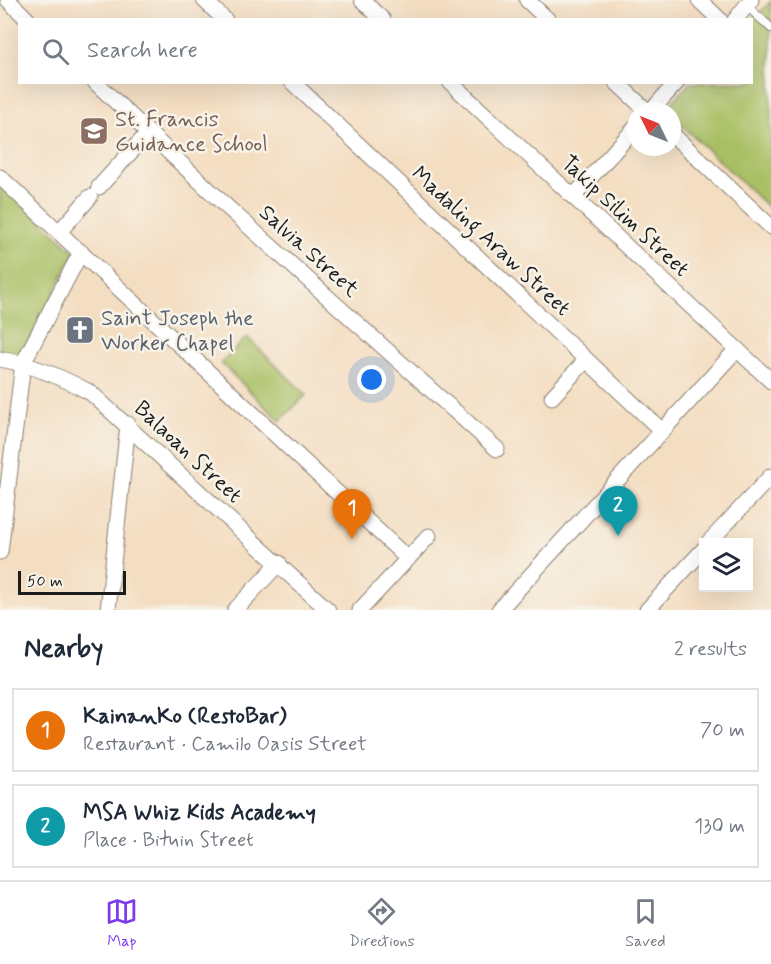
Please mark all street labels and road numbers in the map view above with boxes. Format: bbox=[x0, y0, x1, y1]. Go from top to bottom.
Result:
street label: Takip Silim Street bbox=[554, 150, 695, 283]
street label: Madaling Araw Street bbox=[403, 160, 576, 325]
street label: Salvia Street bbox=[253, 199, 365, 304]
street label: Balaoan Street bbox=[128, 395, 248, 510]

